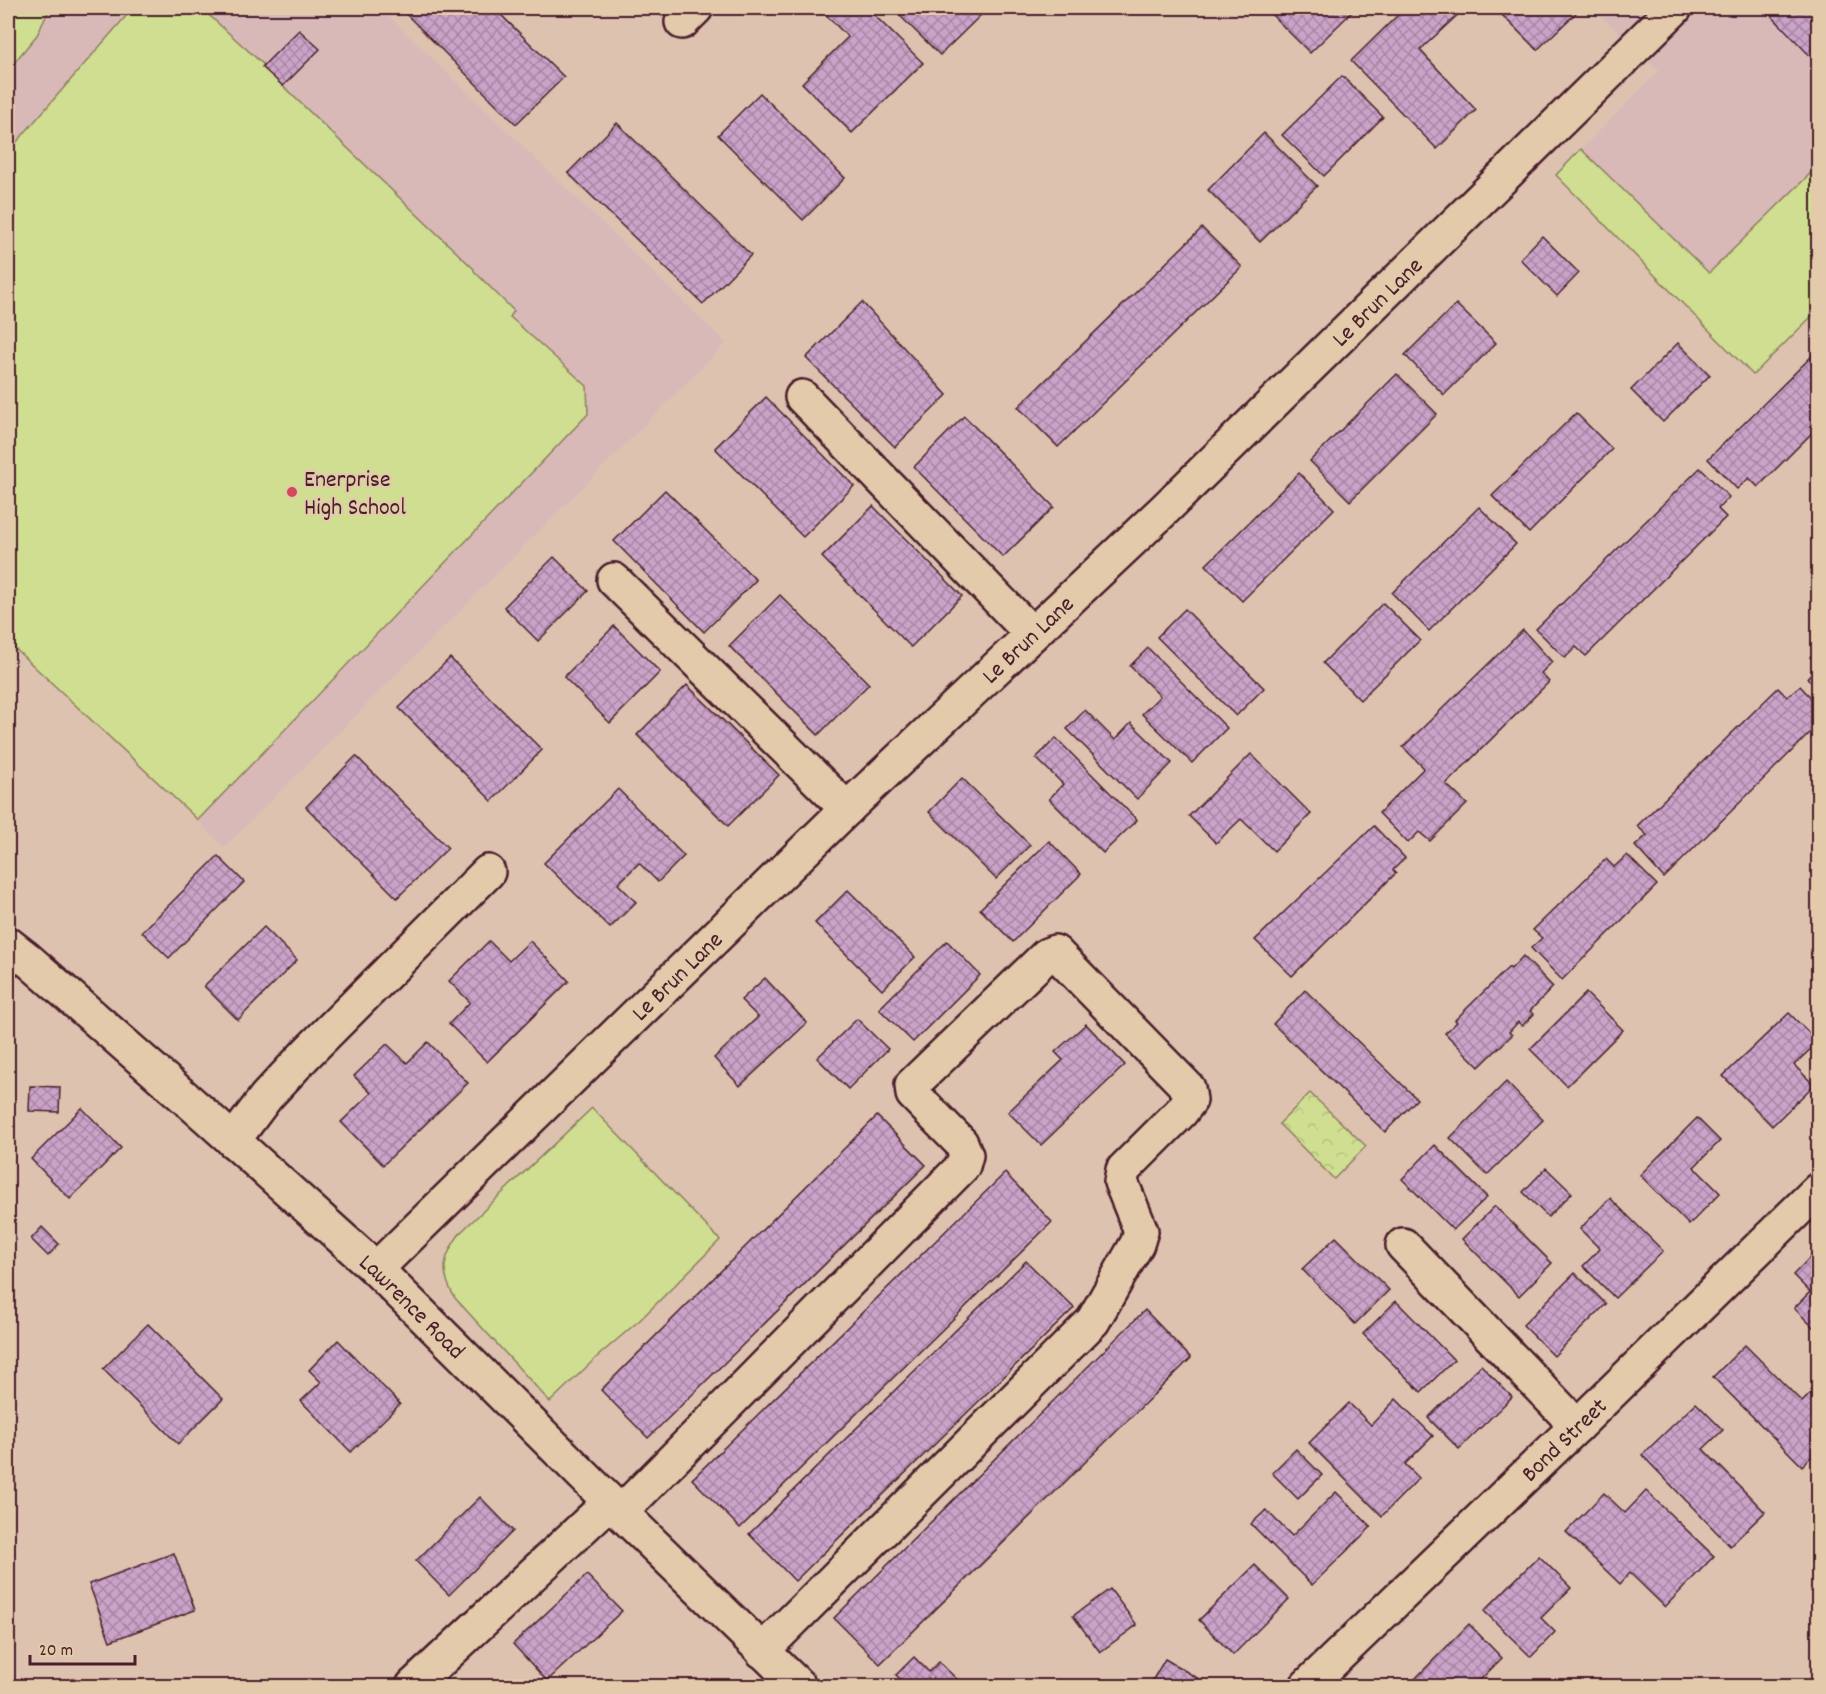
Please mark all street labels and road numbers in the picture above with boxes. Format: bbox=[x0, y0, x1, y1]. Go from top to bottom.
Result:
street label: Le Brun Lane bbox=[1325, 251, 1432, 356]
street label: Le Brun Lane bbox=[975, 589, 1083, 693]
street label: Le Brun Lane bbox=[625, 925, 732, 1030]
street label: Lawrence Road bbox=[350, 1247, 472, 1368]
street label: Bond Street bbox=[1515, 1391, 1616, 1491]

